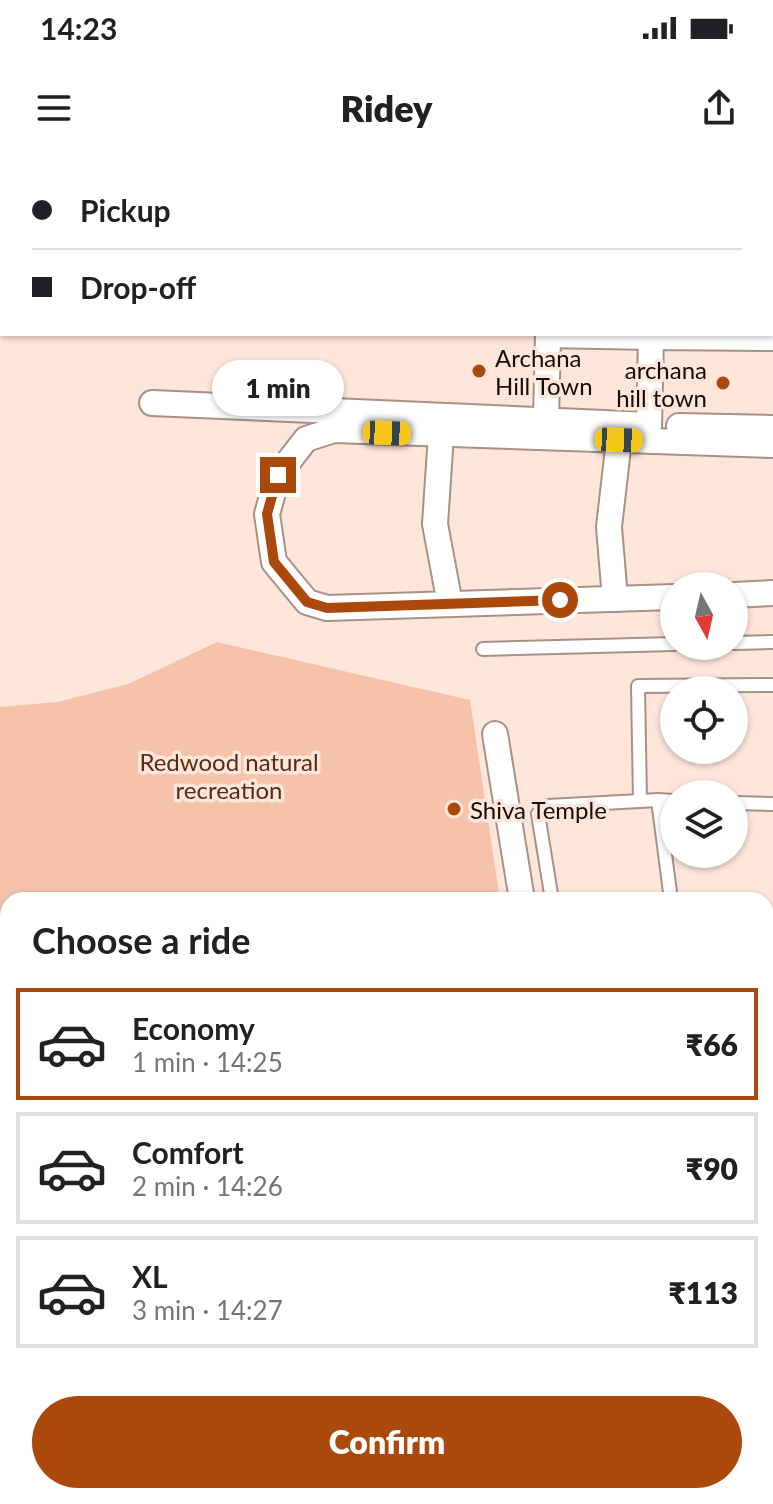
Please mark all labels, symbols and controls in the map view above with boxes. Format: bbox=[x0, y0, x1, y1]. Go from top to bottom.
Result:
text: 14:23 bbox=[40, 10, 117, 46]
icon: menu bbox=[32, 86, 76, 130]
text: Ridey bbox=[341, 86, 432, 130]
icon: share bbox=[697, 86, 741, 130]
text: Pickup bbox=[80, 192, 171, 228]
text: Drop-off bbox=[80, 269, 196, 305]
place label: Archana Hill Town bbox=[495, 343, 593, 400]
place label: archana hill town bbox=[616, 355, 707, 412]
callout: 1 min bbox=[212, 359, 344, 415]
marker: Archana Hill Town bbox=[470, 362, 488, 380]
text: 1 min bbox=[246, 372, 310, 404]
marker: archana hill town bbox=[714, 374, 732, 392]
car bbox=[363, 420, 411, 446]
car bbox=[595, 427, 643, 453]
route end bbox=[260, 457, 296, 493]
north arrow bbox=[660, 572, 748, 660]
map controls bbox=[660, 572, 748, 868]
route start bbox=[542, 582, 578, 618]
button: locate bbox=[660, 676, 748, 764]
park label: Redwood natural recreation bbox=[139, 747, 319, 804]
button: layers bbox=[660, 780, 748, 868]
place label: Shiva Temple bbox=[470, 795, 607, 824]
marker: Shiva Temple bbox=[445, 800, 463, 818]
text: Choose a ride bbox=[32, 918, 251, 962]
icon: car bbox=[36, 1008, 108, 1080]
text: Economy bbox=[132, 1010, 255, 1046]
text: ₹66 bbox=[686, 1026, 738, 1062]
text: 1 min · 14:25 bbox=[132, 1046, 283, 1078]
icon: car bbox=[36, 1132, 108, 1204]
text: Comfort bbox=[132, 1134, 244, 1170]
text: ₹90 bbox=[686, 1150, 738, 1186]
text: 2 min · 14:26 bbox=[132, 1170, 283, 1202]
icon: car bbox=[36, 1256, 108, 1328]
text: XL bbox=[132, 1258, 168, 1294]
text: ₹113 bbox=[668, 1274, 738, 1310]
text: 3 min · 14:27 bbox=[132, 1294, 283, 1326]
button: Confirm bbox=[32, 1396, 742, 1488]

